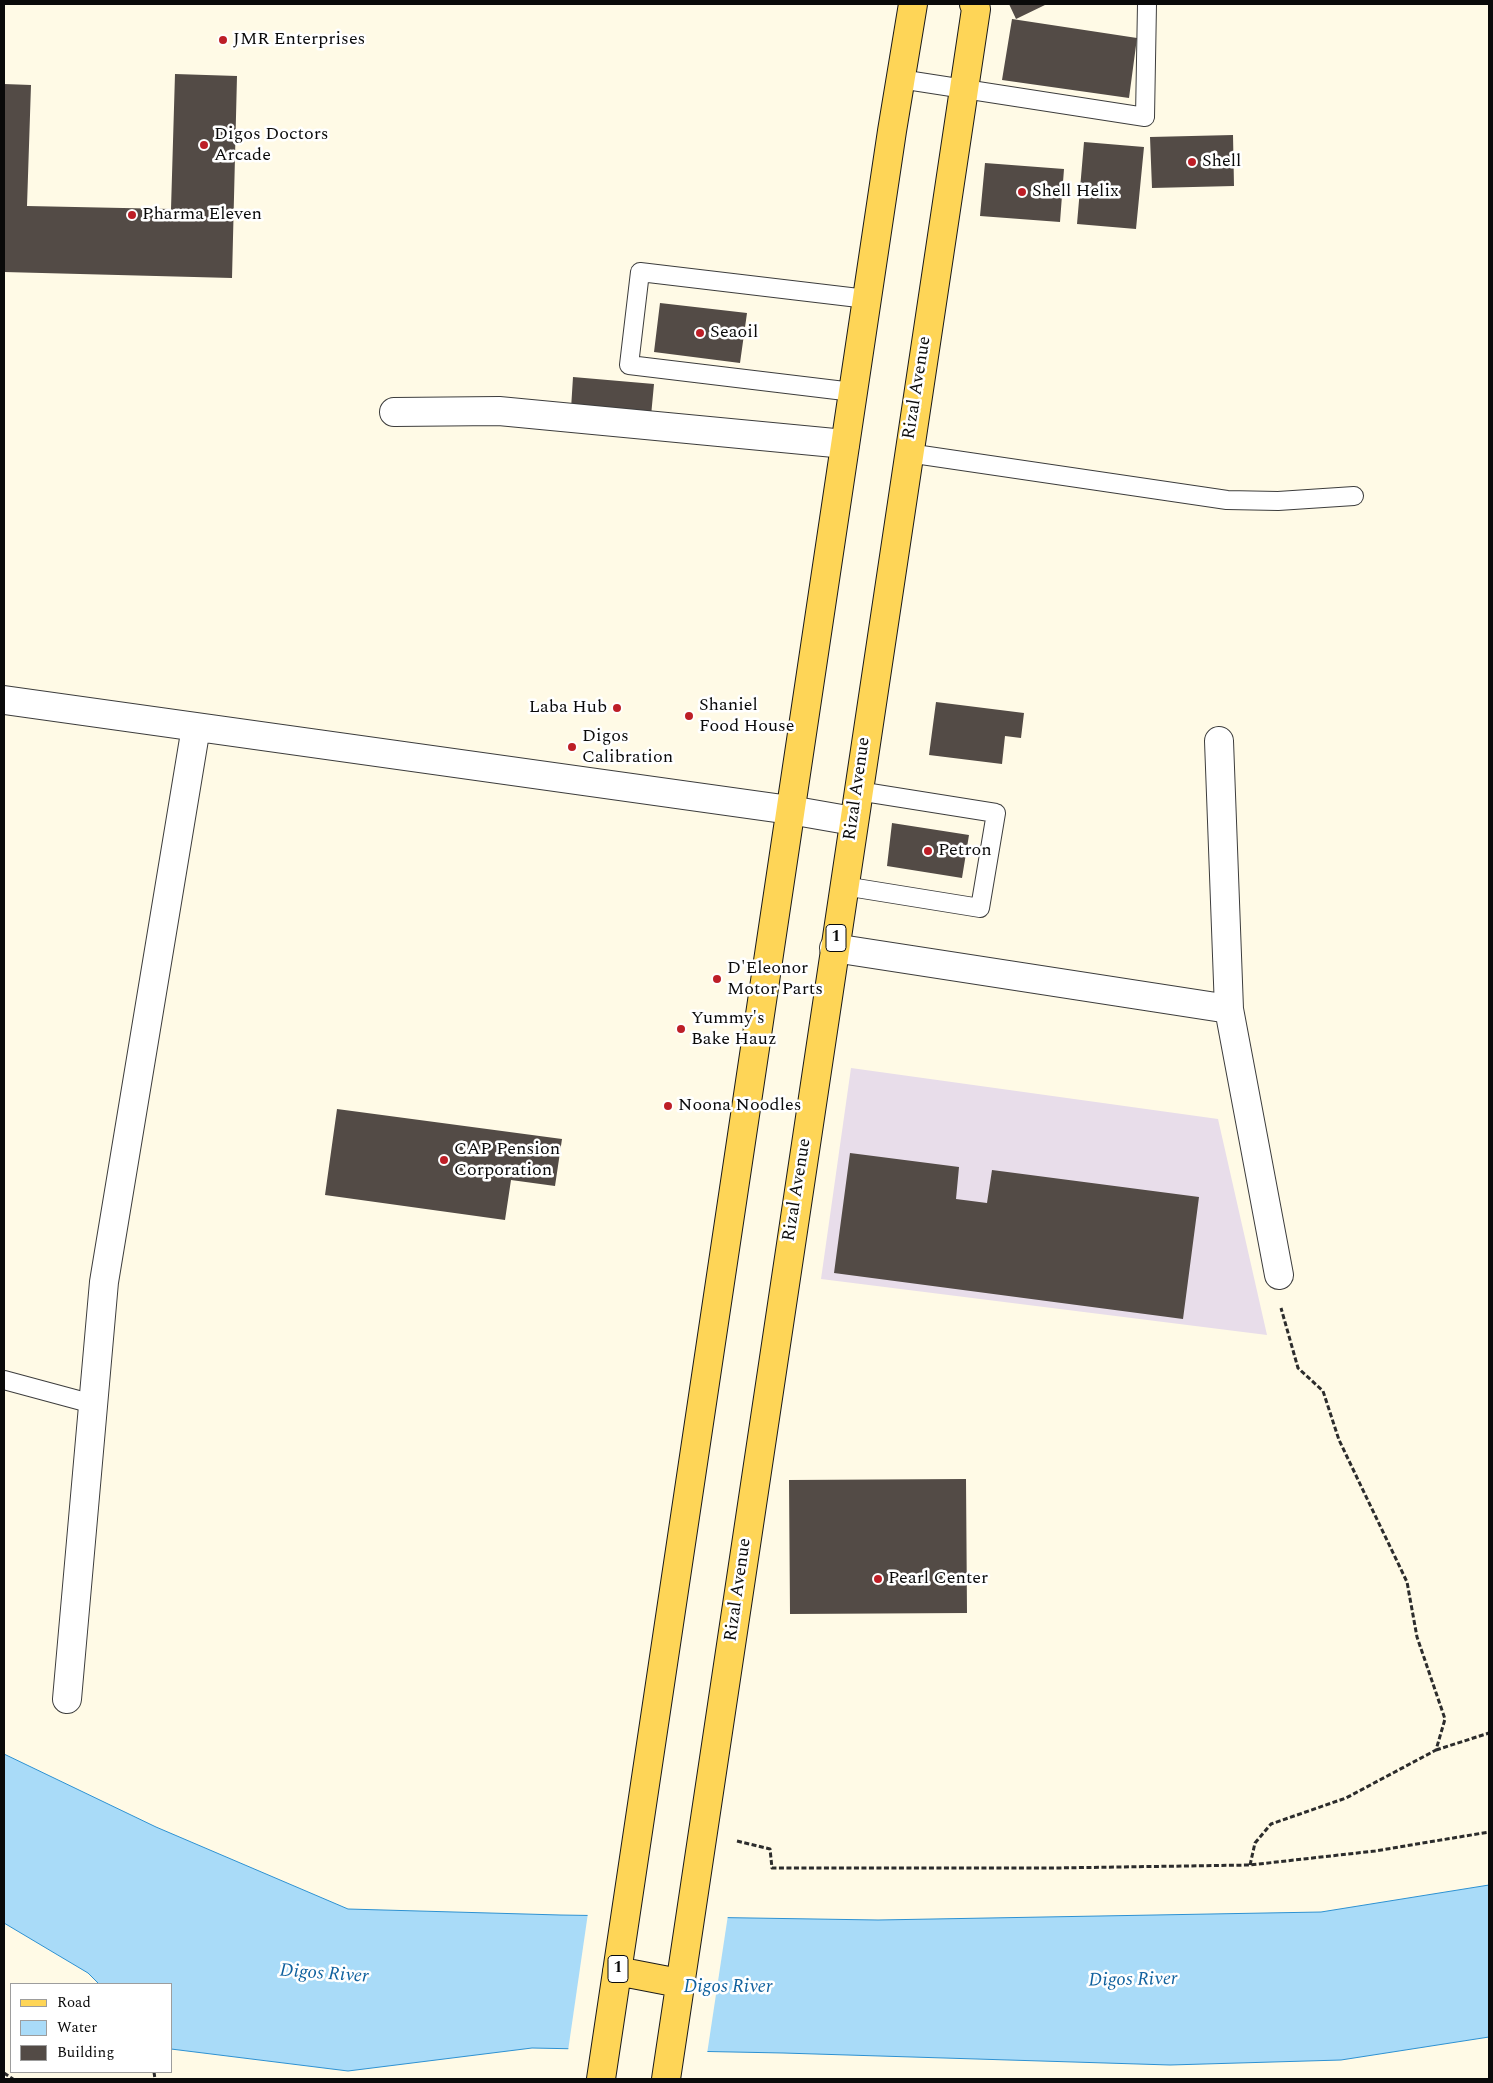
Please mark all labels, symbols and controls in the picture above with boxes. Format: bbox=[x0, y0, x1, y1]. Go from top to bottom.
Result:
place label: JMR Enterprises bbox=[233, 29, 365, 51]
marker: JMR Enterprises bbox=[217, 34, 229, 46]
place label: Digos Doctors Arcade bbox=[214, 124, 329, 166]
marker: Digos Doctors Arcade bbox=[198, 139, 210, 151]
place label: Shell bbox=[1202, 151, 1241, 173]
marker: Shell bbox=[1186, 156, 1198, 168]
place label: Shell Helix bbox=[1032, 181, 1119, 203]
marker: Shell Helix bbox=[1016, 186, 1028, 198]
place label: Pharma Eleven bbox=[142, 204, 262, 226]
marker: Pharma Eleven bbox=[126, 209, 138, 221]
place label: Seaoil bbox=[710, 322, 758, 344]
marker: Seaoil bbox=[694, 327, 706, 339]
street label: Rizal Avenue bbox=[899, 335, 937, 441]
place label: Shaniel Food House bbox=[699, 695, 795, 738]
place label: Laba Hub bbox=[529, 697, 607, 719]
marker: Laba Hub bbox=[611, 702, 623, 714]
marker: Shaniel Food House bbox=[683, 710, 695, 722]
place label: Digos Calibration bbox=[582, 726, 673, 769]
street label: Rizal Avenue bbox=[840, 736, 876, 842]
marker: Digos Calibration bbox=[566, 741, 578, 753]
place label: Petron bbox=[938, 840, 992, 862]
marker: Petron bbox=[922, 845, 934, 857]
road number: 1 bbox=[826, 924, 846, 951]
place label: D'Eleonor Motor Parts bbox=[727, 958, 823, 1001]
marker: D'Eleonor Motor Parts bbox=[711, 973, 723, 985]
place label: Yummy's Bake Hauz bbox=[691, 1008, 777, 1050]
marker: Yummy's Bake Hauz bbox=[675, 1023, 687, 1035]
place label: Noona Noodles bbox=[678, 1095, 801, 1117]
marker: Noona Noodles bbox=[662, 1100, 674, 1112]
street label: Rizal Avenue bbox=[779, 1137, 817, 1243]
place label: CAP Pension Corporation bbox=[454, 1139, 560, 1182]
marker: CAP Pension Corporation bbox=[438, 1154, 450, 1166]
street label: Rizal Avenue bbox=[721, 1537, 757, 1643]
place label: Pearl Center bbox=[888, 1568, 988, 1590]
marker: Pearl Center bbox=[872, 1573, 884, 1585]
road number: 1 bbox=[608, 1956, 628, 1982]
water label: Digos River bbox=[279, 1961, 369, 1989]
water label: Digos River bbox=[1088, 1969, 1178, 1993]
water label: Digos River bbox=[683, 1977, 773, 1999]
legend bbox=[10, 1983, 172, 2073]
text: Road bbox=[57, 1991, 91, 2014]
text: Water bbox=[57, 2016, 97, 2039]
text: Building bbox=[57, 2041, 114, 2064]

